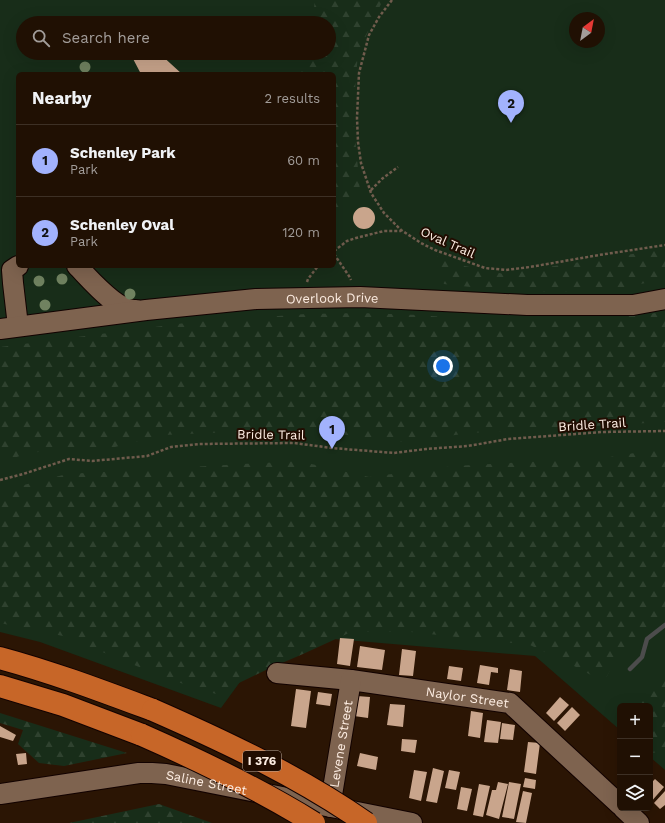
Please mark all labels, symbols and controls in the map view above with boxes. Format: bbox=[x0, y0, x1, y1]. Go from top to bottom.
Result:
north arrow bbox=[569, 12, 605, 48]
search box bbox=[16, 16, 336, 60]
icon: search bbox=[30, 27, 52, 49]
text: Search here bbox=[62, 29, 150, 47]
text: Nearby bbox=[32, 88, 91, 108]
pin: 2 bbox=[498, 90, 524, 123]
text: 2 results bbox=[265, 91, 320, 106]
text: Schenley Park bbox=[70, 144, 176, 162]
text: 1 bbox=[42, 153, 48, 168]
text: 60 m bbox=[287, 153, 320, 168]
text: Park bbox=[70, 162, 98, 177]
text: Schenley Oval bbox=[70, 216, 174, 234]
street label: Oval Trail bbox=[418, 224, 477, 261]
text: 2 bbox=[41, 225, 49, 240]
text: 120 m bbox=[282, 225, 320, 240]
text: Park bbox=[70, 234, 98, 249]
street label: Overlook Drive bbox=[286, 290, 379, 306]
your location bbox=[433, 356, 453, 376]
street label: Bridle Trail bbox=[558, 415, 626, 434]
pin: 1 bbox=[319, 416, 345, 449]
street label: Bridle Trail bbox=[237, 426, 305, 443]
street label: Naylor Street bbox=[425, 684, 510, 711]
street label: Levene Street bbox=[326, 699, 356, 789]
map controls bbox=[617, 703, 653, 811]
button: + bbox=[617, 703, 653, 739]
button: − bbox=[617, 739, 653, 775]
road number: I 376 bbox=[243, 751, 281, 771]
street label: Saline Street bbox=[165, 767, 249, 798]
button: layers bbox=[617, 775, 653, 811]

